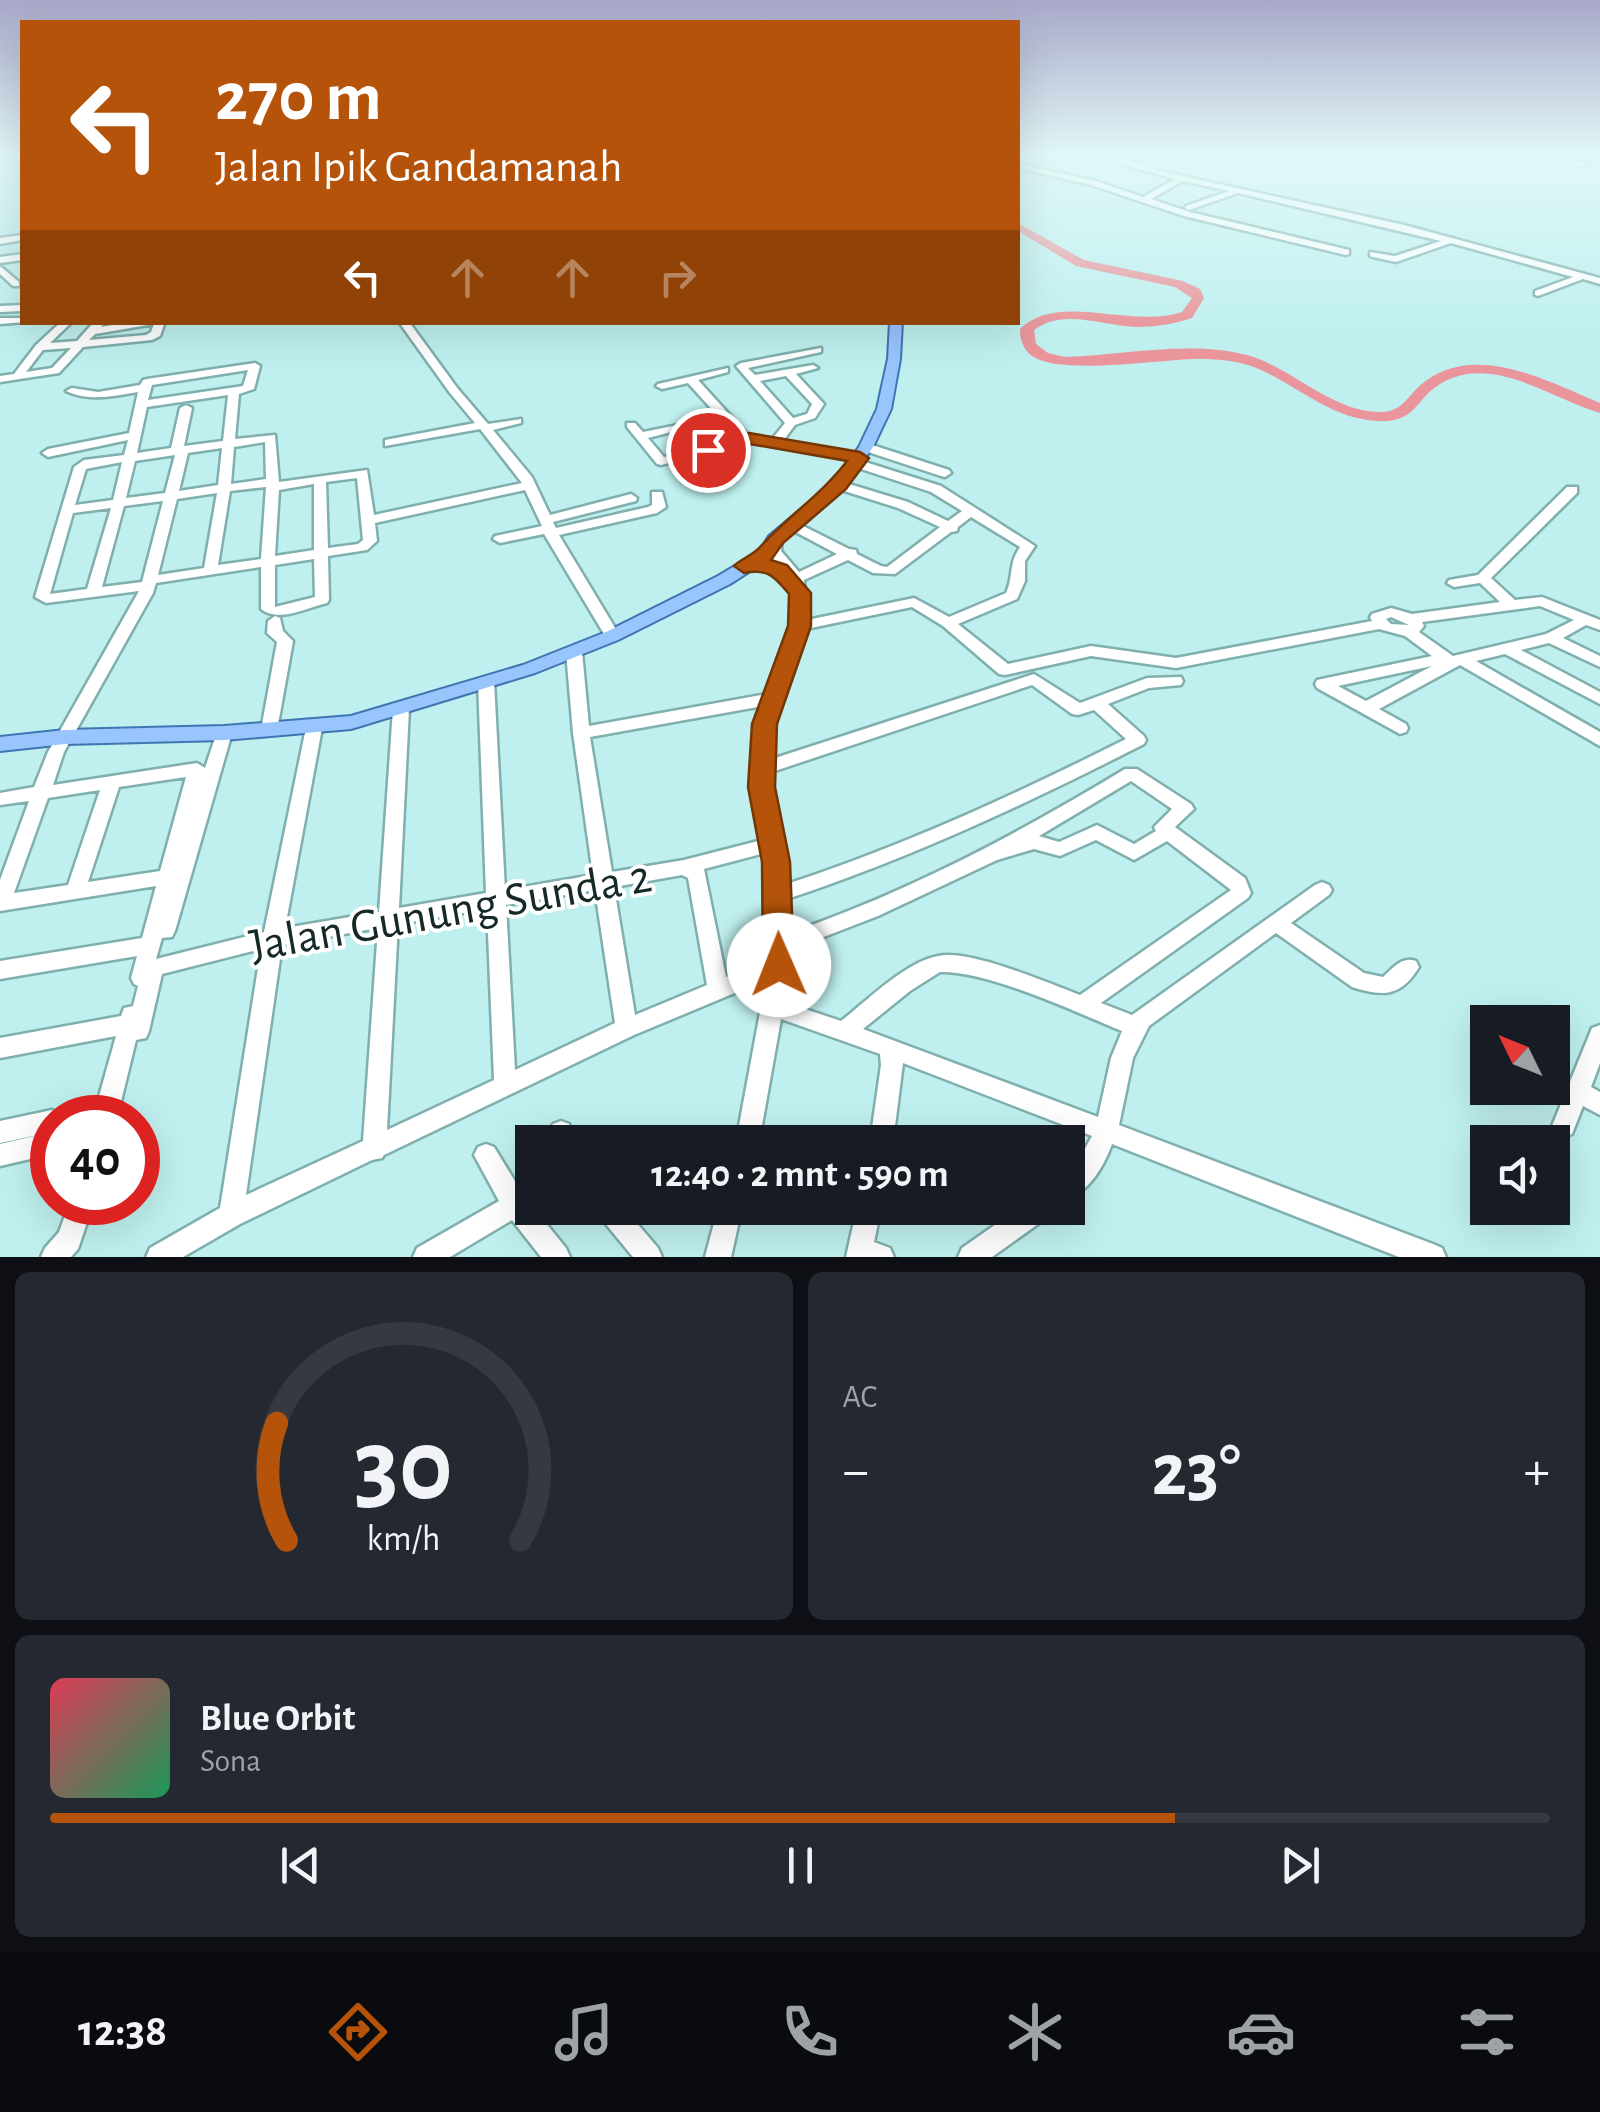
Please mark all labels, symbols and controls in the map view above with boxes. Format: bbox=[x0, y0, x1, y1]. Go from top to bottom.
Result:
icon: left bbox=[50, 60, 180, 190]
text: 270 m bbox=[215, 63, 382, 133]
text: Jalan Ipik Gandamanah bbox=[215, 145, 622, 190]
icon: left bbox=[335, 250, 390, 305]
icon: ahead bbox=[440, 250, 495, 305]
icon: ahead bbox=[545, 250, 600, 305]
icon: right bbox=[650, 250, 705, 305]
pin bbox=[666, 408, 751, 493]
icon: arrive bbox=[681, 423, 736, 478]
street label: Jalan Gunung Sunda 2 bbox=[246, 853, 655, 971]
position arrow bbox=[727, 913, 831, 1017]
north arrow bbox=[1470, 1005, 1570, 1105]
map controls bbox=[1470, 1005, 1570, 1225]
speed limit sign: 40 bbox=[30, 1095, 160, 1225]
button: sound bbox=[1470, 1125, 1570, 1225]
text: 12:40 · 2 mnt · 590 m bbox=[651, 1156, 949, 1194]
text: AC bbox=[843, 1381, 877, 1413]
text: 30 bbox=[354, 1415, 453, 1519]
text: 23° bbox=[1151, 1434, 1241, 1509]
text: − bbox=[843, 1444, 869, 1499]
text: + bbox=[1524, 1444, 1550, 1499]
text: km/h bbox=[367, 1521, 441, 1557]
text: Blue Orbit bbox=[200, 1700, 355, 1738]
text: Sona bbox=[200, 1745, 261, 1777]
icon: previous bbox=[273, 1838, 328, 1893]
icon: pause bbox=[773, 1838, 828, 1893]
icon: next bbox=[1273, 1838, 1328, 1893]
icon: directions bbox=[323, 1997, 393, 2067]
icon: music bbox=[549, 1997, 619, 2067]
icon: phone bbox=[775, 1997, 845, 2067]
icon: climate bbox=[1000, 1997, 1070, 2067]
icon: car bbox=[1226, 1997, 1296, 2067]
icon: filters bbox=[1452, 1997, 1522, 2067]
text: 12:38 bbox=[78, 2009, 167, 2054]

